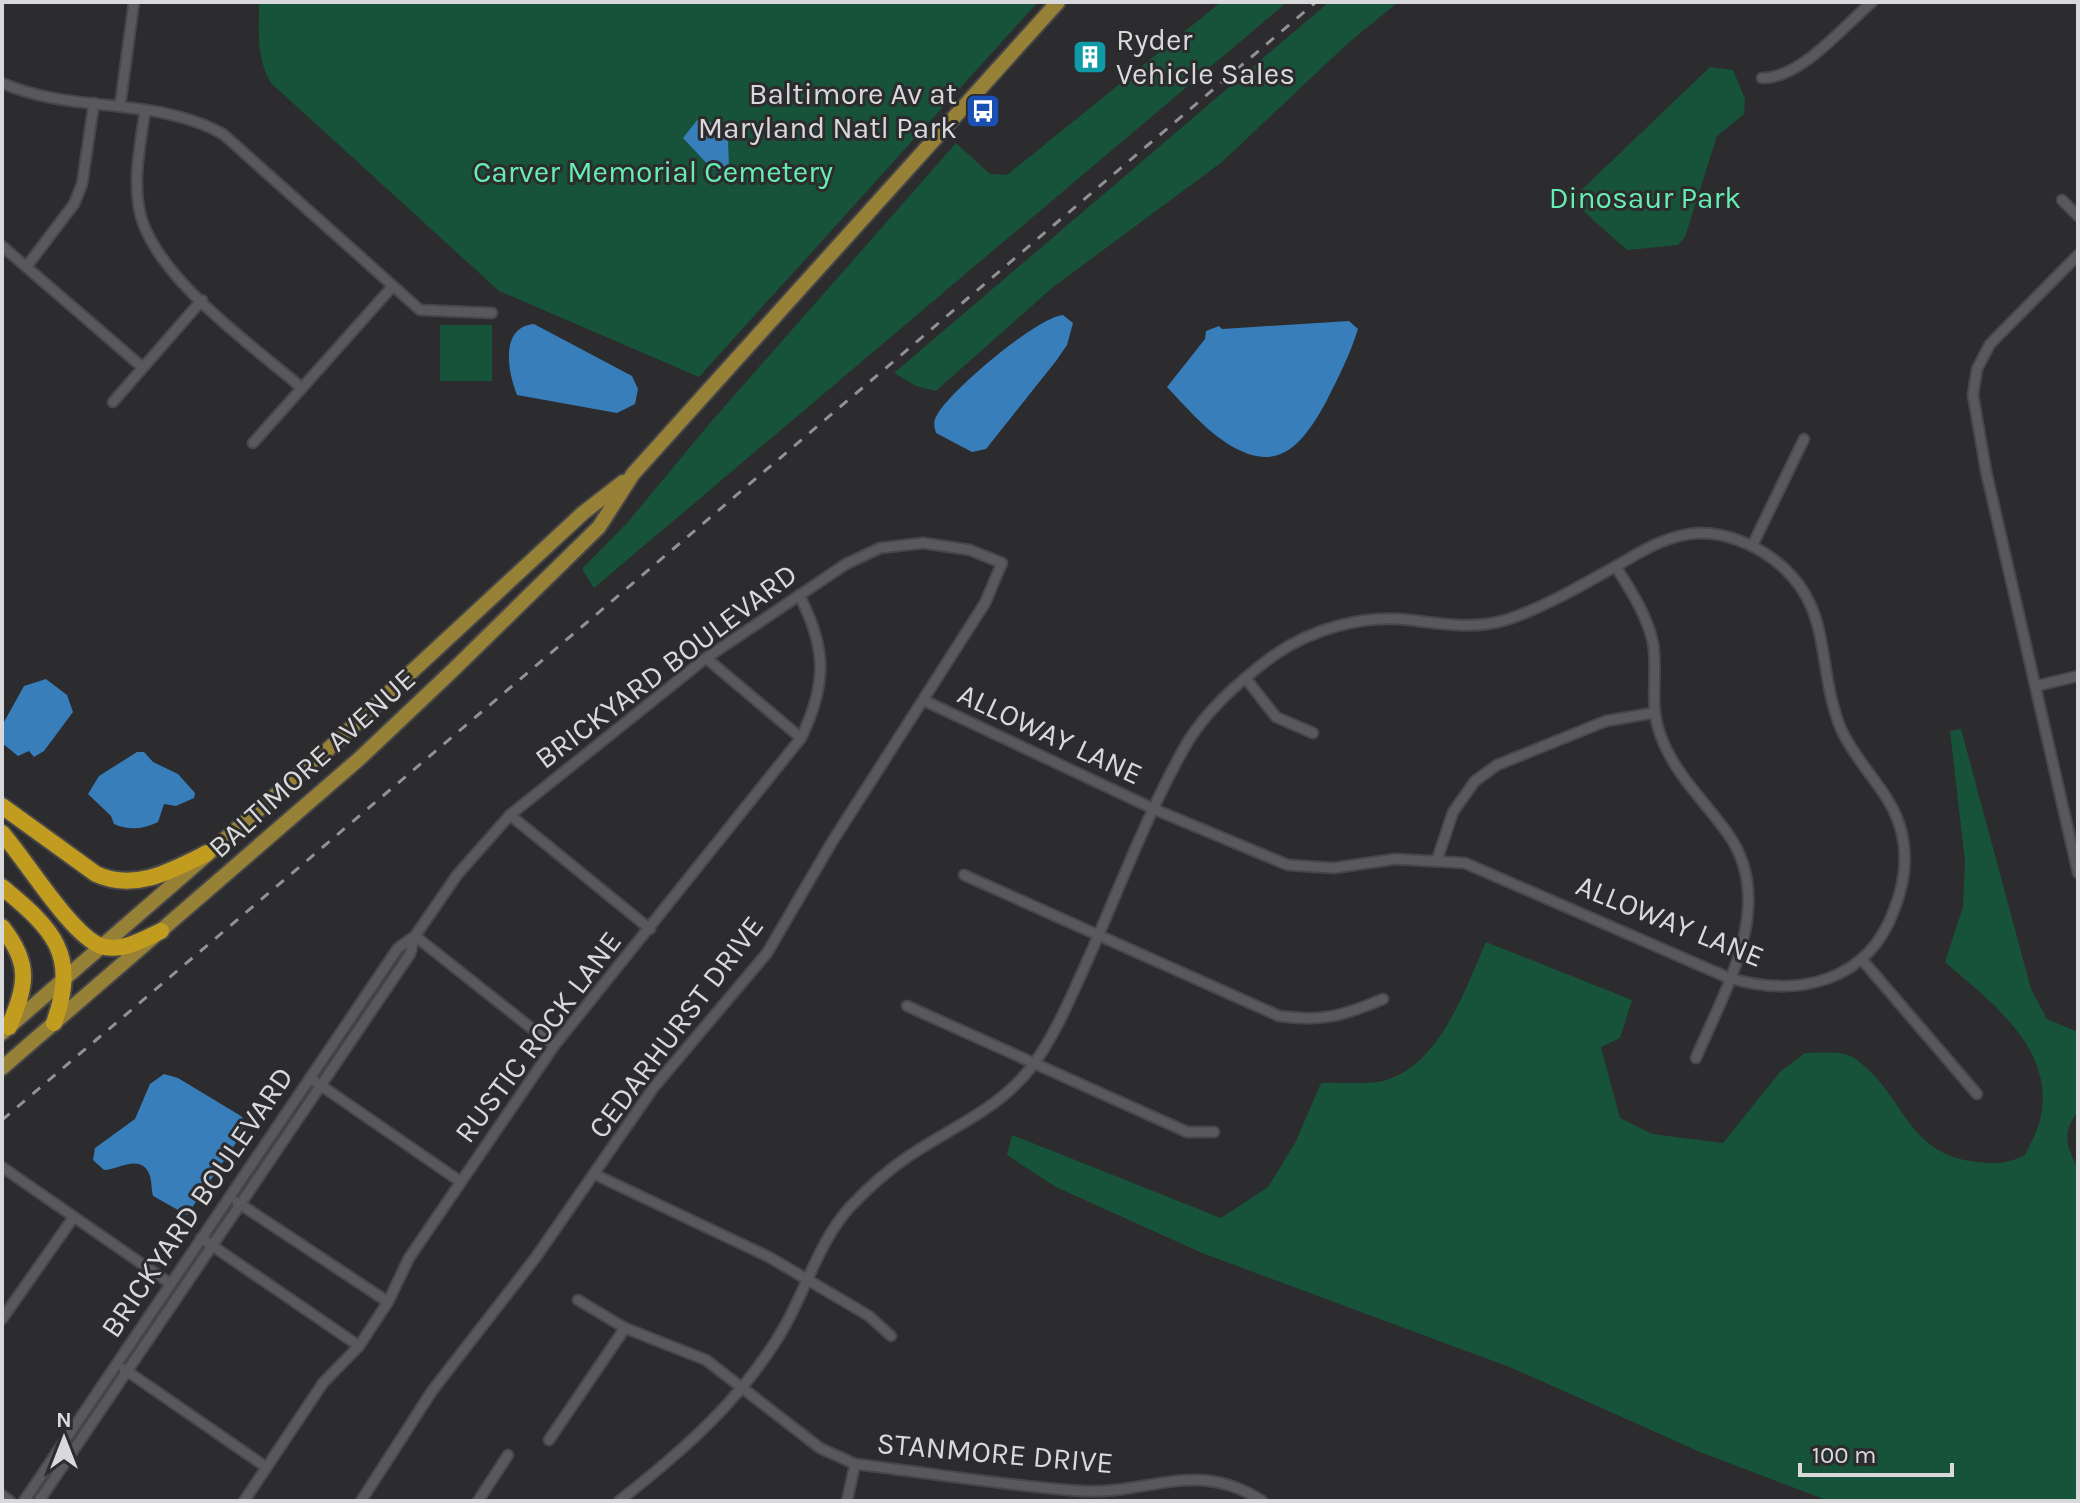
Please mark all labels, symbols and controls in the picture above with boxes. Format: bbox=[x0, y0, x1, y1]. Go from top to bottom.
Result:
place label: Ryder Vehicle Sales bbox=[1116, 22, 1295, 92]
building icon: Ryder Vehicle Sales bbox=[1071, 38, 1109, 76]
place label: Baltimore Av at Maryland Natl Park bbox=[698, 76, 957, 146]
bus stop icon: Baltimore Av at Maryland Natl Park bbox=[964, 92, 1002, 130]
park label: Carver Memorial Cemetery bbox=[473, 154, 833, 190]
park label: Dinosaur Park bbox=[1549, 180, 1741, 216]
street label: BRICKYARD BOULEVARD bbox=[528, 556, 804, 776]
street label: BALTIMORE AVENUE bbox=[201, 661, 423, 865]
street label: ALLOWAY LANE bbox=[952, 676, 1148, 792]
street label: ALLOWAY LANE bbox=[1571, 867, 1769, 975]
street label: CEDARHURST DRIVE bbox=[581, 909, 771, 1145]
street label: RUSTIC ROCK LANE bbox=[447, 924, 629, 1150]
street label: BRICKYARD BOULEVARD bbox=[93, 1060, 301, 1344]
north arrow bbox=[24, 1399, 104, 1479]
text: N bbox=[56, 1407, 72, 1433]
street label: STANMORE DRIVE bbox=[875, 1425, 1115, 1481]
scale bar bbox=[1800, 1427, 1952, 1477]
text: 100 m bbox=[1812, 1441, 1877, 1469]

